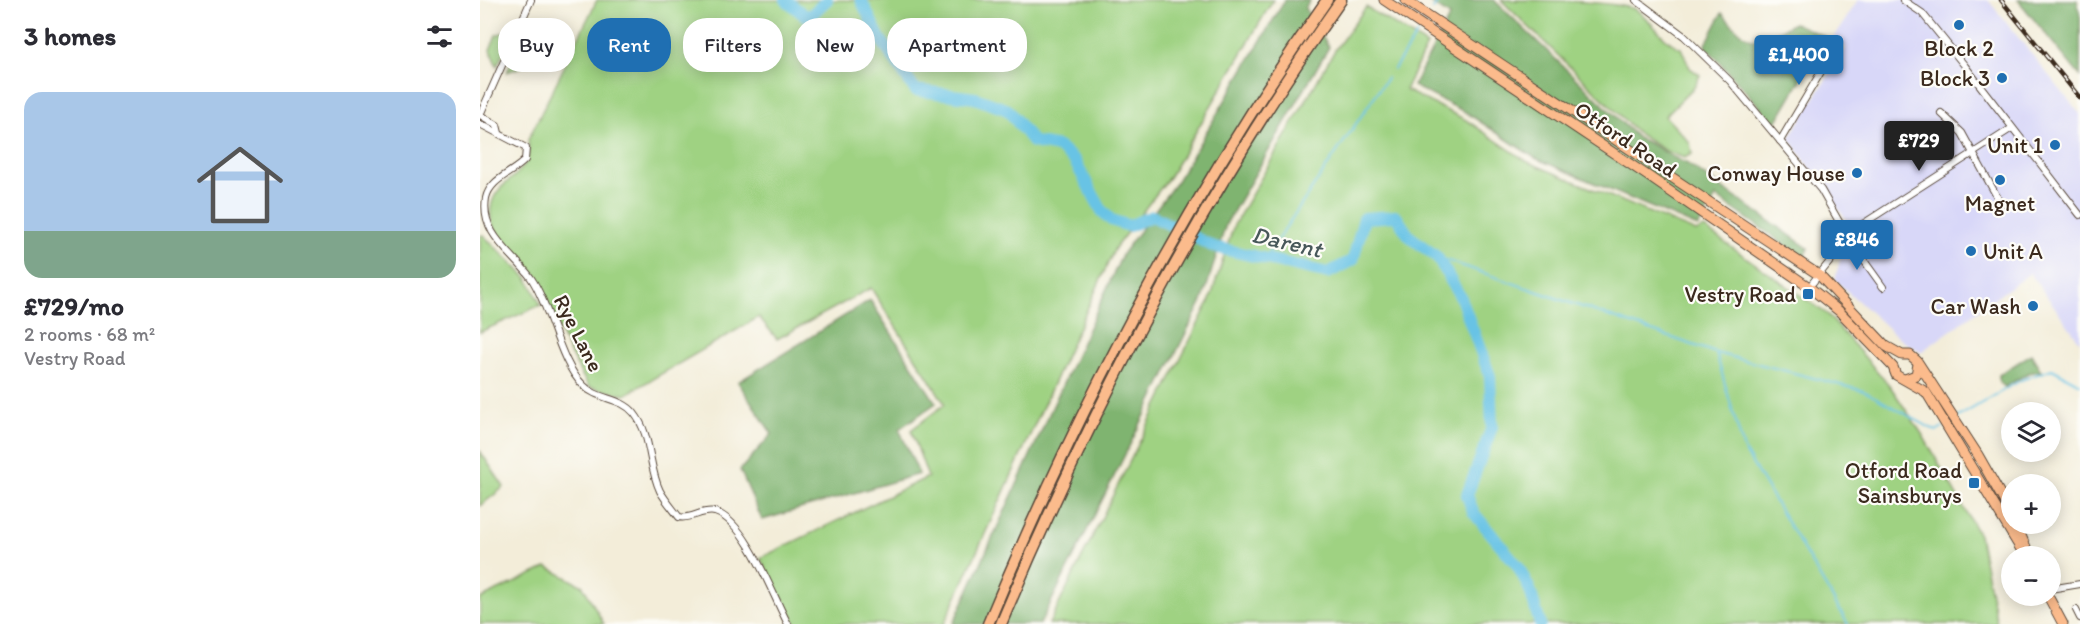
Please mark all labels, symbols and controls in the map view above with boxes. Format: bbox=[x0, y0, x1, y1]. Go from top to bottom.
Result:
chip: Buy bbox=[498, 18, 575, 72]
chip: Rent bbox=[587, 18, 671, 72]
chip: Filters bbox=[683, 18, 783, 72]
chip: New bbox=[795, 18, 875, 72]
chip: Apartment bbox=[887, 18, 1027, 72]
marker: Block 2 bbox=[1952, 18, 1966, 32]
text: 3 homes bbox=[24, 20, 116, 52]
icon: filters bbox=[423, 20, 456, 53]
pin: £1,400 bbox=[1750, 35, 1848, 86]
place label: Block 2 bbox=[1924, 35, 1994, 62]
text: £1,400 bbox=[1768, 42, 1830, 66]
place label: Block 3 bbox=[1920, 65, 1990, 92]
marker: Block 3 bbox=[1995, 71, 2009, 85]
street label: Otford Road bbox=[1570, 95, 1682, 184]
pin: £729 bbox=[1883, 121, 1955, 172]
text: £729 bbox=[1898, 128, 1940, 152]
icon: home bbox=[186, 131, 294, 239]
place label: Unit 1 bbox=[1987, 132, 2043, 159]
marker: Unit 1 bbox=[2048, 138, 2062, 152]
place label: Conway House bbox=[1707, 160, 1845, 187]
marker: Conway House bbox=[1850, 166, 1864, 180]
marker: Magnet bbox=[1993, 173, 2007, 187]
place label: Magnet bbox=[1965, 190, 2035, 217]
water label: Darent bbox=[1249, 219, 1327, 264]
pin: £846 bbox=[1821, 220, 1893, 271]
text: £846 bbox=[1835, 227, 1879, 251]
place label: Unit A bbox=[1983, 238, 2043, 265]
marker: Unit A bbox=[1964, 244, 1978, 258]
place label: Vestry Road bbox=[1684, 281, 1796, 308]
marker: Vestry Road bbox=[1801, 287, 1815, 301]
text: £729/mo bbox=[24, 290, 124, 322]
street label: Rye Lane bbox=[548, 290, 609, 376]
place label: Car Wash bbox=[1931, 293, 2021, 320]
marker: Car Wash bbox=[2026, 299, 2040, 313]
text: 2 rooms · 68 m² bbox=[24, 322, 155, 346]
text: Vestry Road bbox=[24, 346, 125, 370]
map controls bbox=[2001, 402, 2061, 606]
button: layers bbox=[2001, 402, 2061, 462]
place label: Otford Road Sainsburys bbox=[1845, 457, 1962, 509]
button: + bbox=[2001, 474, 2061, 534]
marker: Otford Road Sainsburys bbox=[1967, 476, 1981, 490]
button: − bbox=[2001, 546, 2061, 606]

